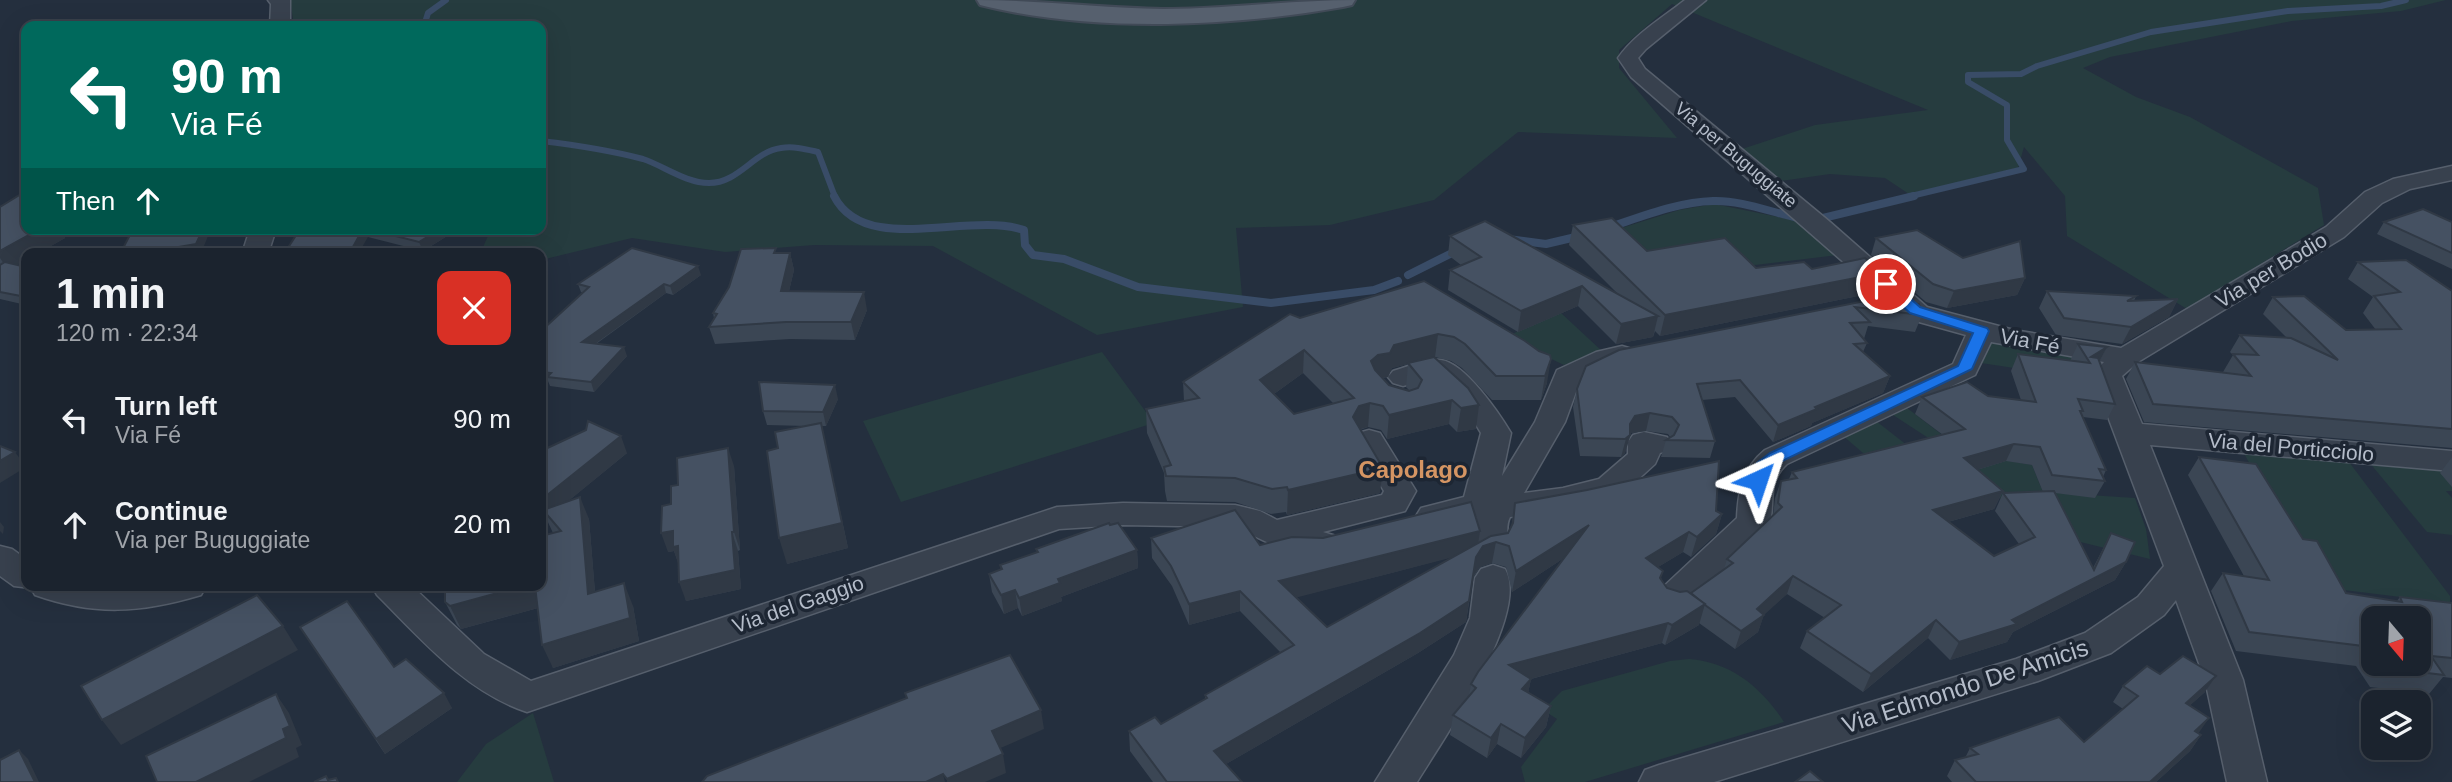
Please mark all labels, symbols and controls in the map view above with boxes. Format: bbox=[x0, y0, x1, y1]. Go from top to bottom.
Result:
icon: left bbox=[56, 49, 147, 140]
text: 90 m bbox=[171, 49, 283, 103]
street label: Via per Buguggiate bbox=[1671, 98, 1801, 212]
text: Via Fé bbox=[171, 106, 263, 142]
icon: ahead bbox=[129, 182, 167, 220]
text: Then bbox=[56, 186, 115, 216]
street label: Via per Bodio bbox=[2211, 228, 2331, 312]
pin bbox=[1856, 254, 1916, 314]
icon: arrive bbox=[1867, 265, 1905, 303]
text: 1 min bbox=[56, 270, 166, 317]
button: close bbox=[437, 271, 511, 345]
text: 120 m · 22:34 bbox=[56, 320, 198, 346]
street label: Via Fé bbox=[1998, 324, 2062, 358]
text: Turn left bbox=[115, 391, 217, 421]
icon: left bbox=[56, 401, 94, 439]
text: 90 m bbox=[453, 404, 511, 434]
text: Via Fé bbox=[115, 422, 181, 448]
street label: Via del Porticciolo bbox=[2207, 428, 2375, 466]
position arrow bbox=[1721, 443, 1795, 517]
district label: Capolago bbox=[1358, 456, 1468, 483]
text: Continue bbox=[115, 496, 228, 526]
icon: ahead bbox=[56, 506, 94, 544]
text: 20 m bbox=[453, 509, 511, 539]
text: Via per Buguggiate bbox=[115, 527, 310, 553]
street label: Via del Gaggio bbox=[729, 571, 867, 637]
north arrow bbox=[2361, 606, 2431, 676]
map controls bbox=[2361, 606, 2431, 760]
street label: Via Edmondo De Amicis bbox=[1839, 633, 2091, 739]
button: layers bbox=[2361, 690, 2431, 760]

